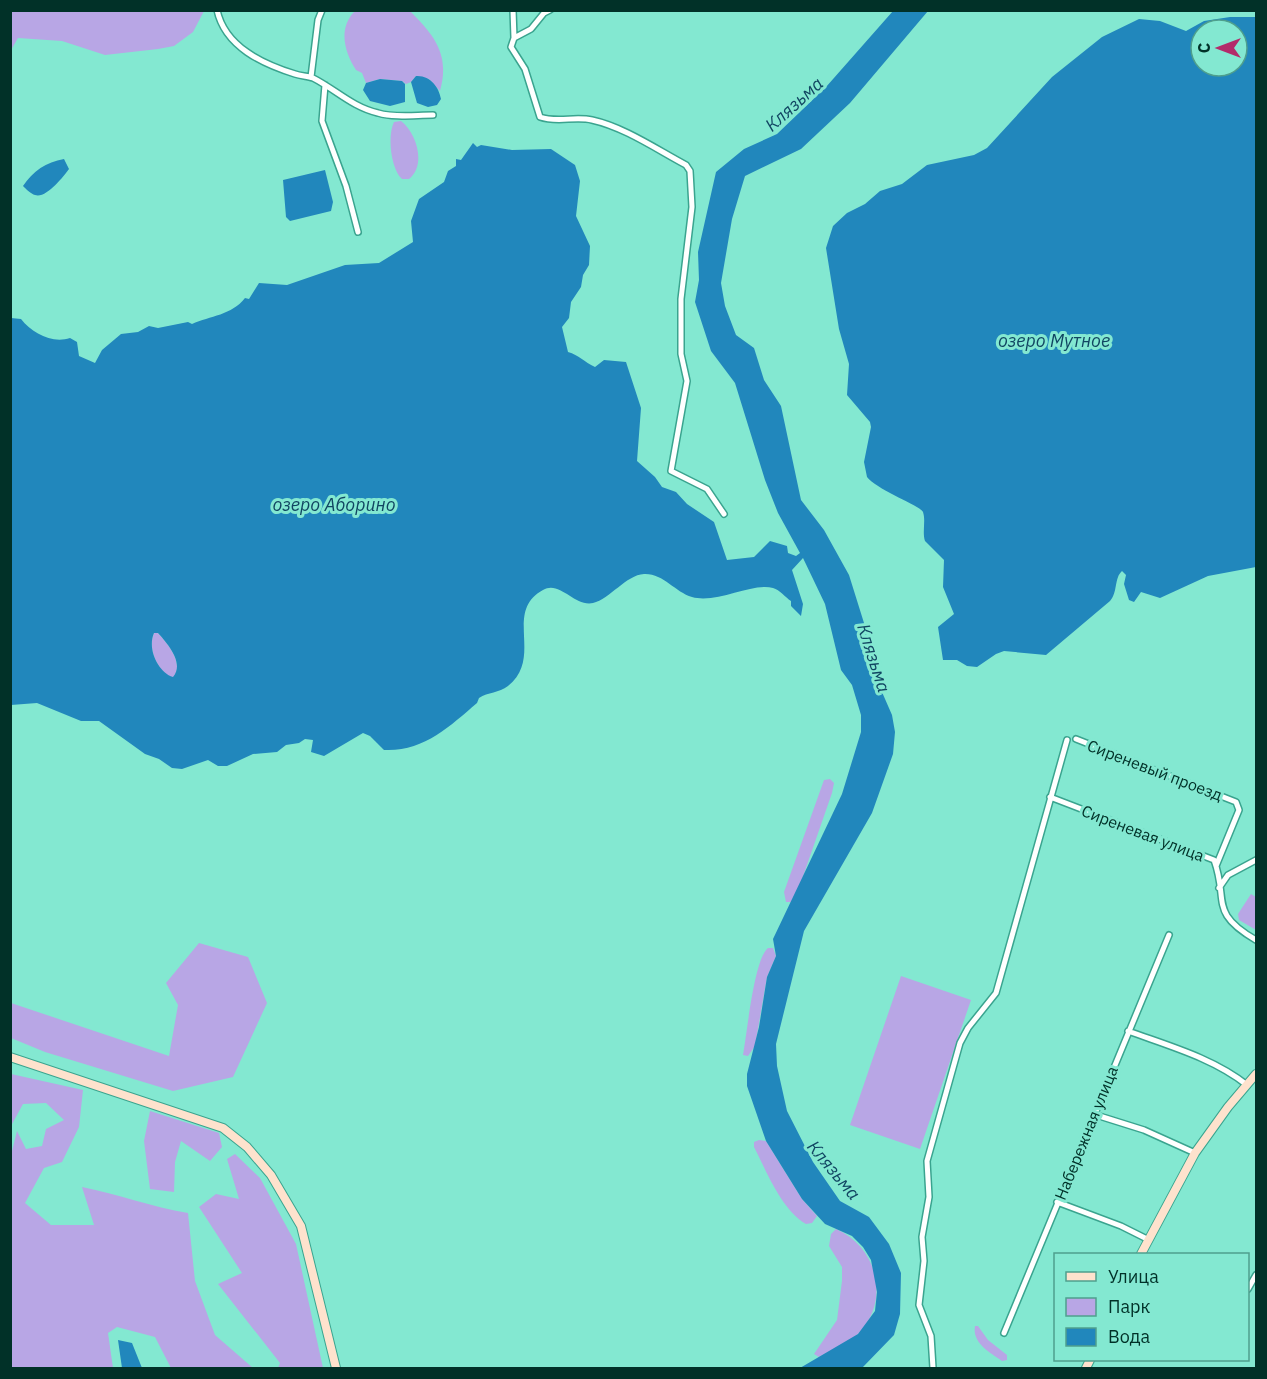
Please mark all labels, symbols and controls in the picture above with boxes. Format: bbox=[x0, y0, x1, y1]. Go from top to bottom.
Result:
north arrow bbox=[1189, 18, 1249, 78]
text: С bbox=[1194, 43, 1214, 53]
water label: Клязьма bbox=[760, 72, 828, 136]
water label: озеро Мутное bbox=[998, 329, 1110, 352]
water label: озеро Аборино bbox=[272, 493, 396, 516]
water label: Клязьма bbox=[852, 621, 896, 695]
street label: Сиреневый проезд bbox=[1085, 735, 1226, 805]
street label: Сиреневая улица bbox=[1079, 800, 1208, 866]
street label: Набережная улица bbox=[1050, 1063, 1122, 1203]
water label: Клязьма bbox=[802, 1135, 866, 1205]
legend bbox=[1054, 1253, 1249, 1361]
text: Улица bbox=[1108, 1265, 1159, 1288]
text: Парк bbox=[1108, 1295, 1151, 1318]
text: Вода bbox=[1108, 1325, 1151, 1348]

